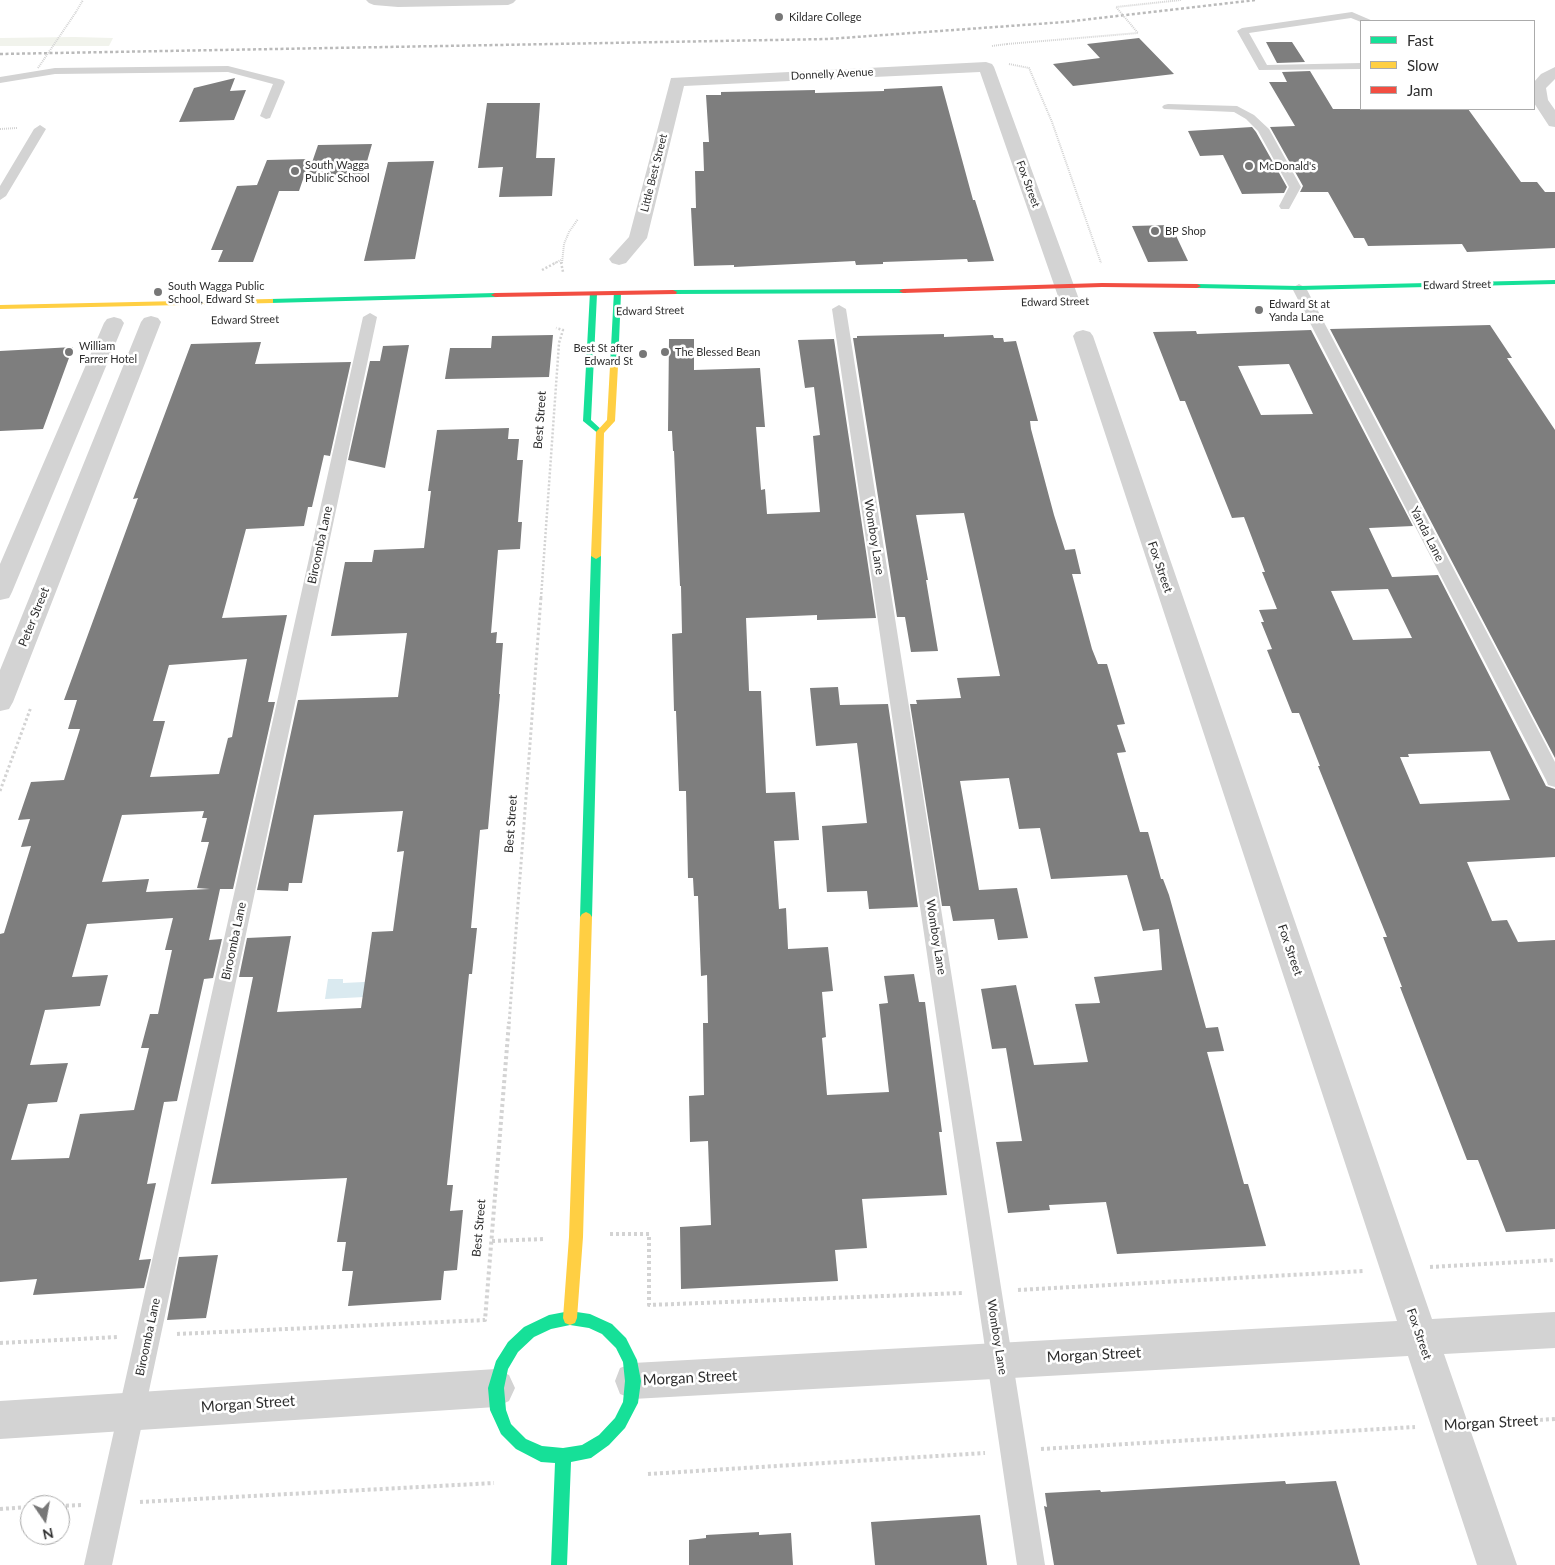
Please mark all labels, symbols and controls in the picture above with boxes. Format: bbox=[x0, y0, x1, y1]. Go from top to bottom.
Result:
place label: Kildare College bbox=[789, 10, 861, 24]
marker: Kildare College bbox=[773, 11, 785, 23]
legend bbox=[1360, 20, 1535, 110]
text: Fast bbox=[1407, 31, 1434, 49]
text: Slow bbox=[1407, 56, 1439, 74]
street label: Donnelly Avenue bbox=[790, 65, 874, 83]
text: Jam bbox=[1407, 81, 1433, 99]
street label: Little Best Street bbox=[638, 132, 670, 214]
place label: South Wagga Public School bbox=[305, 158, 370, 184]
street label: Fox Street bbox=[1013, 159, 1043, 209]
place label: McDonald's bbox=[1259, 159, 1316, 173]
marker: McDonald's bbox=[1243, 160, 1255, 172]
marker: South Wagga Public School bbox=[289, 165, 301, 177]
place label: BP Shop bbox=[1165, 224, 1206, 238]
marker: BP Shop bbox=[1149, 225, 1161, 237]
street label: Edward Street bbox=[1423, 278, 1491, 292]
place label: South Wagga Public School, Edward St bbox=[168, 279, 264, 305]
marker: South Wagga Public School, Edward St bbox=[152, 286, 164, 298]
street label: Edward Street bbox=[1021, 295, 1089, 309]
place label: Edward St at Yanda Lane bbox=[1269, 297, 1330, 323]
street label: Edward Street bbox=[616, 304, 684, 318]
marker: Edward St at Yanda Lane bbox=[1253, 304, 1265, 316]
street label: Edward Street bbox=[211, 313, 279, 327]
place label: William Farrer Hotel bbox=[79, 339, 137, 365]
place label: Best St after Edward St bbox=[573, 341, 633, 367]
place label: The Blessed Bean bbox=[675, 345, 760, 359]
marker: William Farrer Hotel bbox=[63, 346, 75, 358]
marker: The Blessed Bean bbox=[659, 346, 671, 358]
marker: Best St after Edward St bbox=[637, 348, 649, 360]
street label: Best Street bbox=[531, 390, 549, 450]
street label: Womboy Lane bbox=[861, 498, 887, 576]
street label: Yanda Lane bbox=[1407, 504, 1447, 564]
street label: Biroomba Lane bbox=[305, 505, 335, 585]
street label: Fox Street bbox=[1144, 539, 1176, 595]
street label: Peter Street bbox=[16, 585, 52, 649]
street label: Best Street bbox=[502, 794, 520, 854]
street label: Womboy Lane bbox=[923, 898, 949, 976]
street label: Biroomba Lane bbox=[219, 901, 249, 981]
street label: Fox Street bbox=[1274, 922, 1306, 978]
street label: Best Street bbox=[469, 1198, 489, 1258]
street label: Biroomba Lane bbox=[133, 1297, 163, 1377]
street label: Womboy Lane bbox=[984, 1298, 1010, 1376]
street label: Fox Street bbox=[1403, 1306, 1435, 1362]
street label: Morgan Street bbox=[1046, 1344, 1142, 1366]
street label: Morgan Street bbox=[642, 1367, 738, 1389]
street label: Morgan Street bbox=[200, 1392, 296, 1416]
street label: Morgan Street bbox=[1443, 1412, 1539, 1434]
north arrow bbox=[20, 1495, 70, 1545]
text: N bbox=[41, 1525, 55, 1544]

